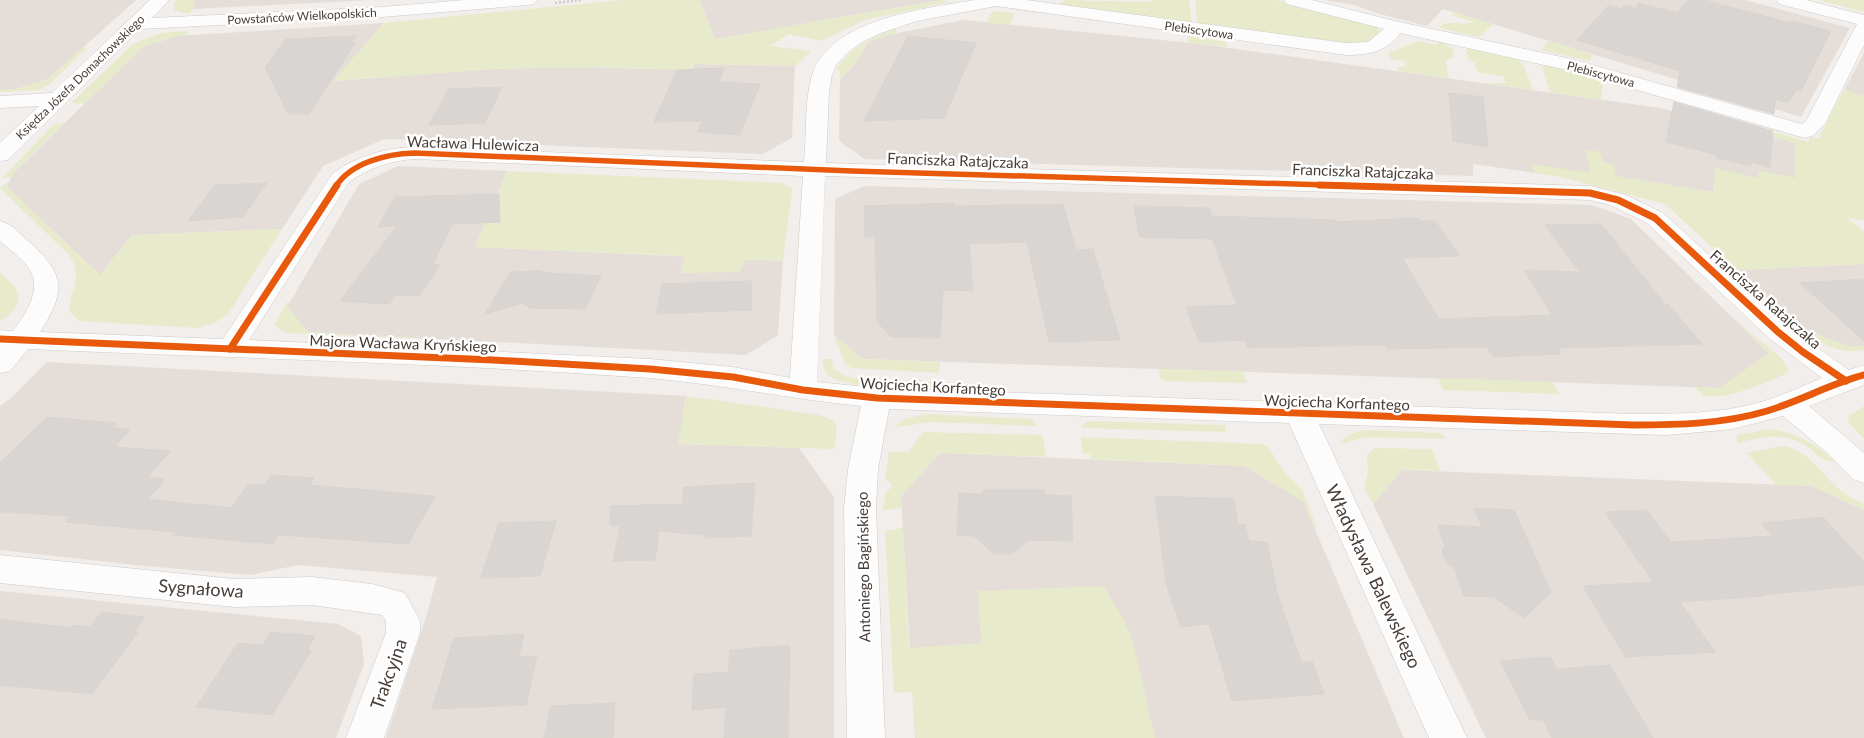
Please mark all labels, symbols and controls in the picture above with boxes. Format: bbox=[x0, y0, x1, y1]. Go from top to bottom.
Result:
street label: Powstańców Wielkopolskich bbox=[227, 5, 377, 27]
street label: Księdza Józefa Domachowskiego bbox=[13, 11, 148, 143]
street label: Plebiscytowa bbox=[1164, 18, 1234, 42]
street label: Plebiscytowa bbox=[1566, 58, 1636, 90]
street label: Wacława Hulewicza bbox=[407, 132, 539, 154]
street label: Franciszka Ratajczaka bbox=[887, 149, 1029, 171]
street label: Franciszka Ratajczaka bbox=[1292, 160, 1434, 182]
street label: Franciszka Ratajczaka bbox=[1707, 246, 1825, 352]
street label: Majora Wacława Kryńskiego bbox=[309, 331, 497, 355]
street label: Wojciecha Korfantego bbox=[860, 373, 1006, 399]
street label: Wojciecha Korfantego bbox=[1264, 390, 1410, 414]
street label: Władysława Balewskiego bbox=[1322, 481, 1426, 671]
street label: Antoniego Bagińskiego bbox=[853, 491, 873, 643]
street label: Sygnałowa bbox=[158, 574, 244, 602]
street label: Trakcyjna bbox=[365, 636, 411, 712]

